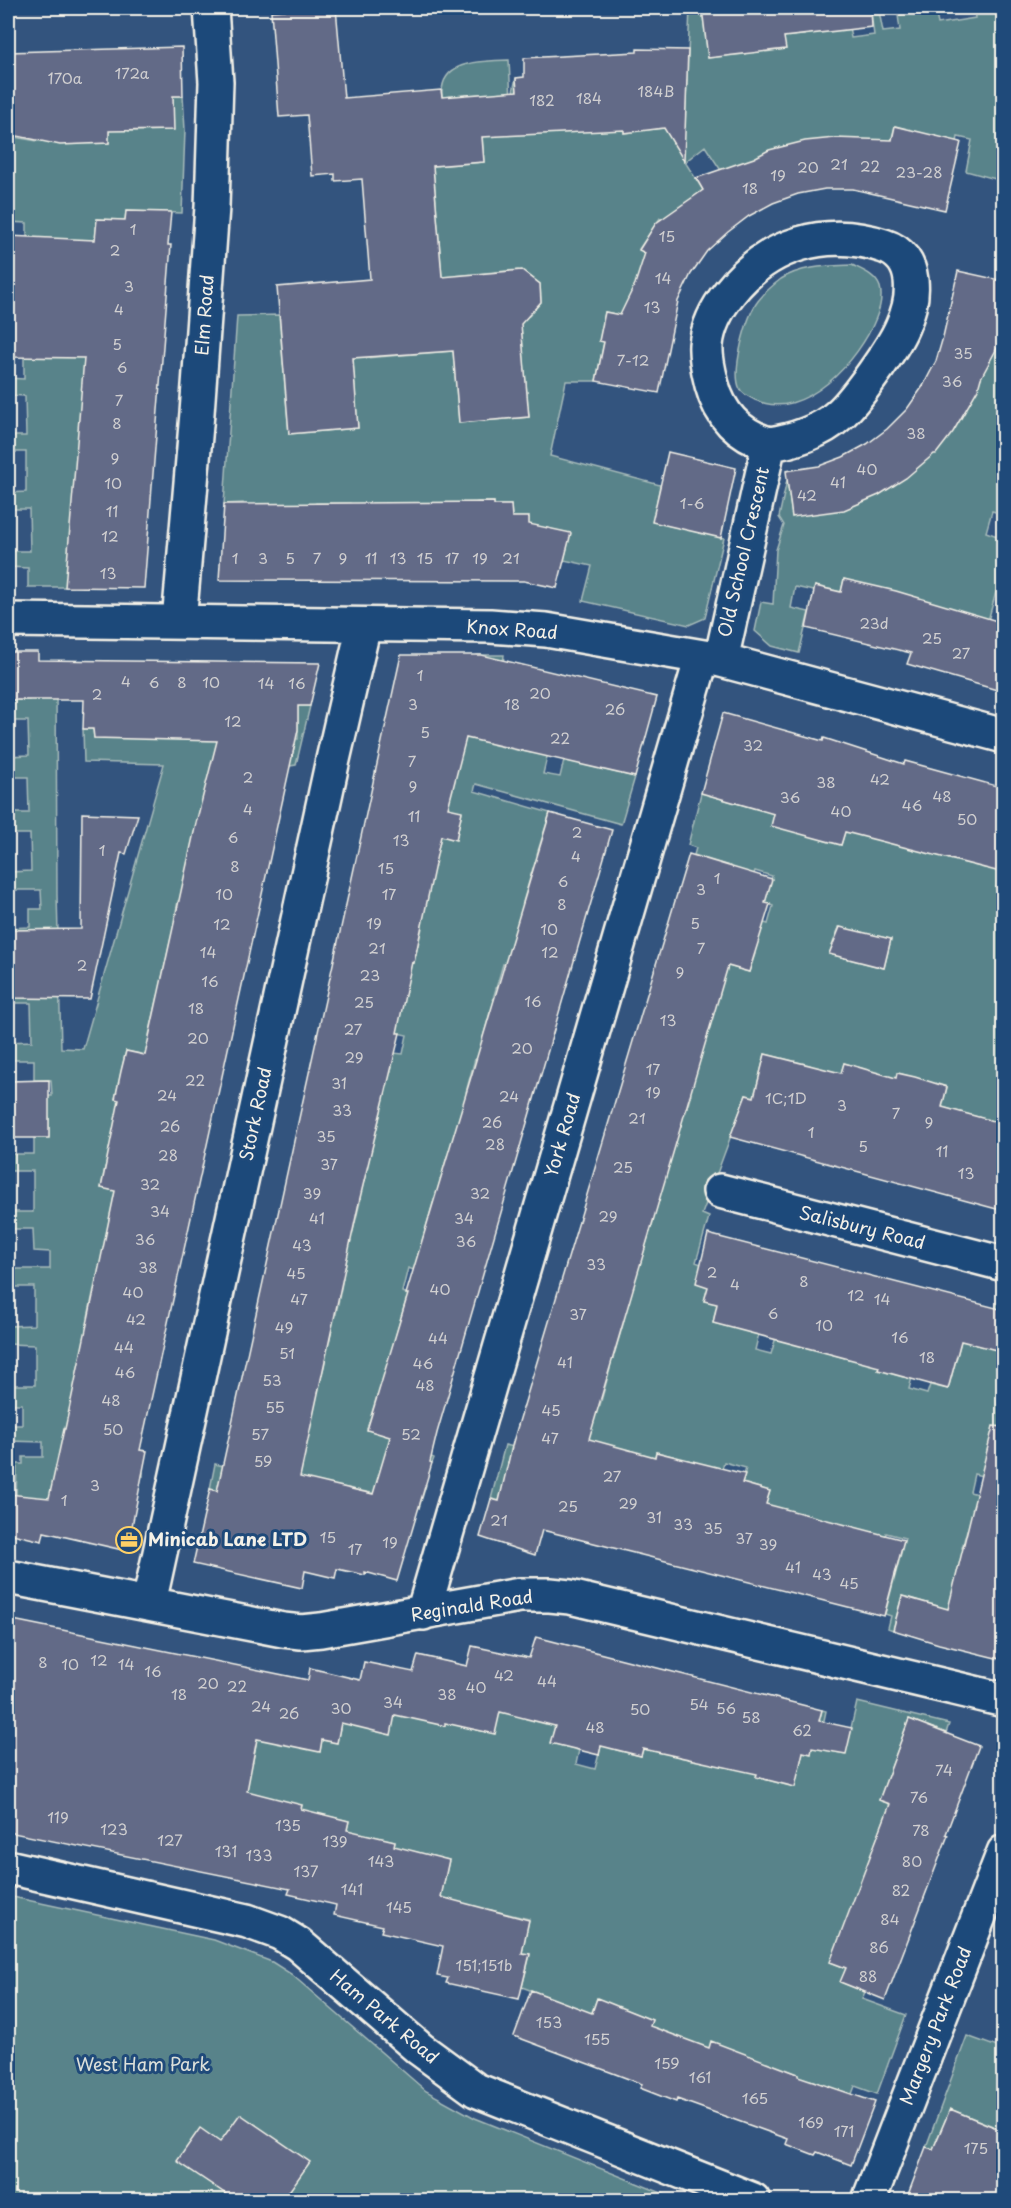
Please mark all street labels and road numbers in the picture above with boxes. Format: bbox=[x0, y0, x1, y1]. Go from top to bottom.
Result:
street label: Elm Road bbox=[187, 273, 220, 356]
street label: Old School Crescent bbox=[710, 464, 775, 640]
street label: Knox Road bbox=[466, 612, 559, 645]
street label: Stork Road bbox=[231, 1064, 278, 1163]
street label: York Road bbox=[537, 1089, 586, 1180]
street label: Salisbury Road bbox=[797, 1198, 928, 1255]
street label: Reginald Road bbox=[409, 1582, 535, 1627]
street label: Margery Park Road bbox=[892, 1942, 977, 2109]
street label: Ham Park Road bbox=[325, 1962, 445, 2070]

